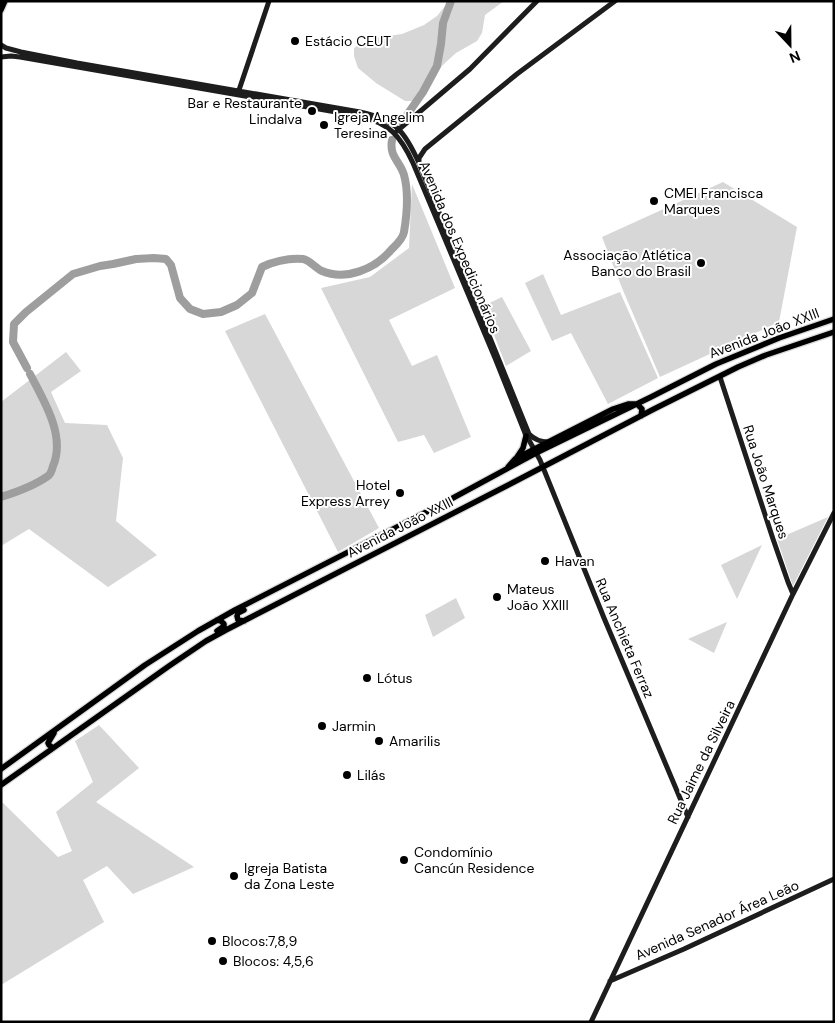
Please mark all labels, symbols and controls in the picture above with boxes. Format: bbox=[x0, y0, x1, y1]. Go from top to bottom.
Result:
north arrow bbox=[765, 20, 815, 70]
place label: Estácio CEUT bbox=[305, 32, 391, 50]
marker: Estácio CEUT bbox=[289, 35, 301, 47]
text: N bbox=[787, 47, 803, 67]
place label: Bar e Restaurante Lindalva bbox=[188, 94, 302, 128]
marker: Bar e Restaurante Lindalva bbox=[306, 105, 318, 117]
place label: Igreja Angelim Teresina bbox=[334, 108, 424, 142]
marker: Igreja Angelim Teresina bbox=[318, 119, 330, 131]
street label: Avenida dos Expedicionários bbox=[415, 158, 505, 336]
place label: CMEI Francisca Marques bbox=[664, 184, 763, 218]
marker: CMEI Francisca Marques bbox=[648, 195, 660, 207]
place label: Associação Atlética Banco do Brasil bbox=[563, 246, 691, 280]
marker: Associação Atlética Banco do Brasil bbox=[695, 257, 707, 269]
street label: Avenida João XXIII bbox=[706, 304, 822, 362]
street label: Rua João Marques bbox=[739, 423, 793, 541]
place label: Hotel Express Arrey bbox=[301, 476, 390, 510]
marker: Hotel Express Arrey bbox=[394, 487, 406, 499]
street label: Avenida João XXIII bbox=[344, 492, 456, 562]
place label: Havan bbox=[555, 552, 595, 570]
marker: Havan bbox=[539, 555, 551, 567]
street label: Rua Anchieta Ferraz bbox=[592, 575, 658, 701]
place label: Mateus João XXIII bbox=[507, 580, 569, 614]
marker: Mateus João XXIII bbox=[491, 591, 503, 603]
place label: Lótus bbox=[377, 669, 413, 687]
marker: Lótus bbox=[361, 672, 373, 684]
street label: Rua Jaime da Silveira bbox=[663, 697, 739, 827]
place label: Jarmin bbox=[332, 717, 376, 735]
marker: Jarmin bbox=[316, 720, 328, 732]
place label: Amarilis bbox=[389, 732, 440, 750]
marker: Amarilis bbox=[373, 735, 385, 747]
place label: Lilás bbox=[357, 766, 386, 784]
marker: Lilás bbox=[341, 769, 353, 781]
place label: Condomínio Cancún Residence bbox=[414, 843, 534, 877]
marker: Condomínio Cancún Residence bbox=[398, 854, 410, 866]
place label: Igreja Batista da Zona Leste bbox=[244, 859, 334, 893]
marker: Igreja Batista da Zona Leste bbox=[228, 870, 240, 882]
street label: Avenida Senador Área Leão bbox=[632, 876, 802, 964]
place label: Blocos:7,8,9 bbox=[222, 932, 297, 950]
marker: Blocos:7,8,9 bbox=[206, 935, 218, 947]
place label: Blocos: 4,5,6 bbox=[233, 952, 314, 970]
marker: Blocos: 4,5,6 bbox=[217, 955, 229, 967]

